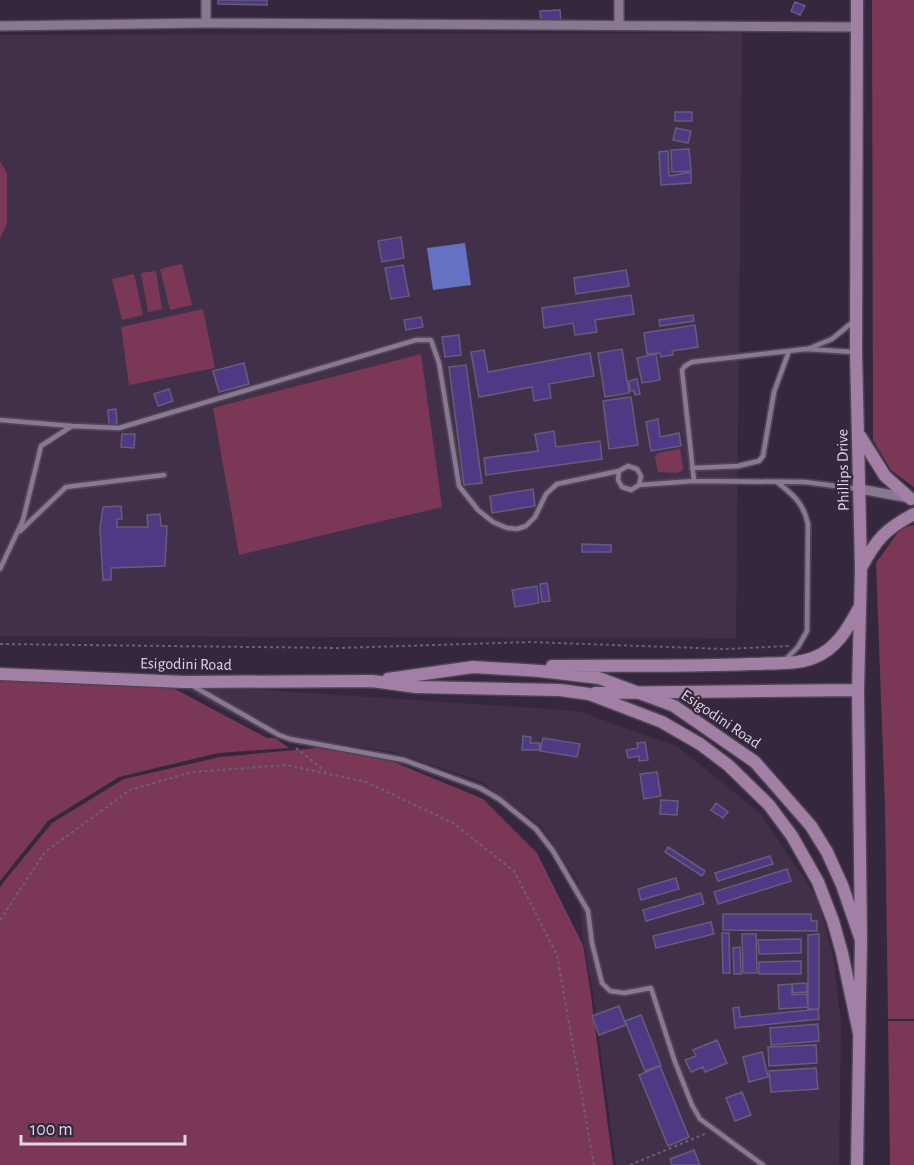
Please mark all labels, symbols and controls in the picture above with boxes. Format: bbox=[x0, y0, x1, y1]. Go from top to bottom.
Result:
street label: Phillips Drive bbox=[834, 429, 852, 511]
street label: Esigodini Road bbox=[140, 655, 232, 673]
street label: Esigodini Road bbox=[678, 687, 764, 751]
scale bar bbox=[21, 1108, 184, 1146]
text: 100 m bbox=[30, 1121, 73, 1139]

